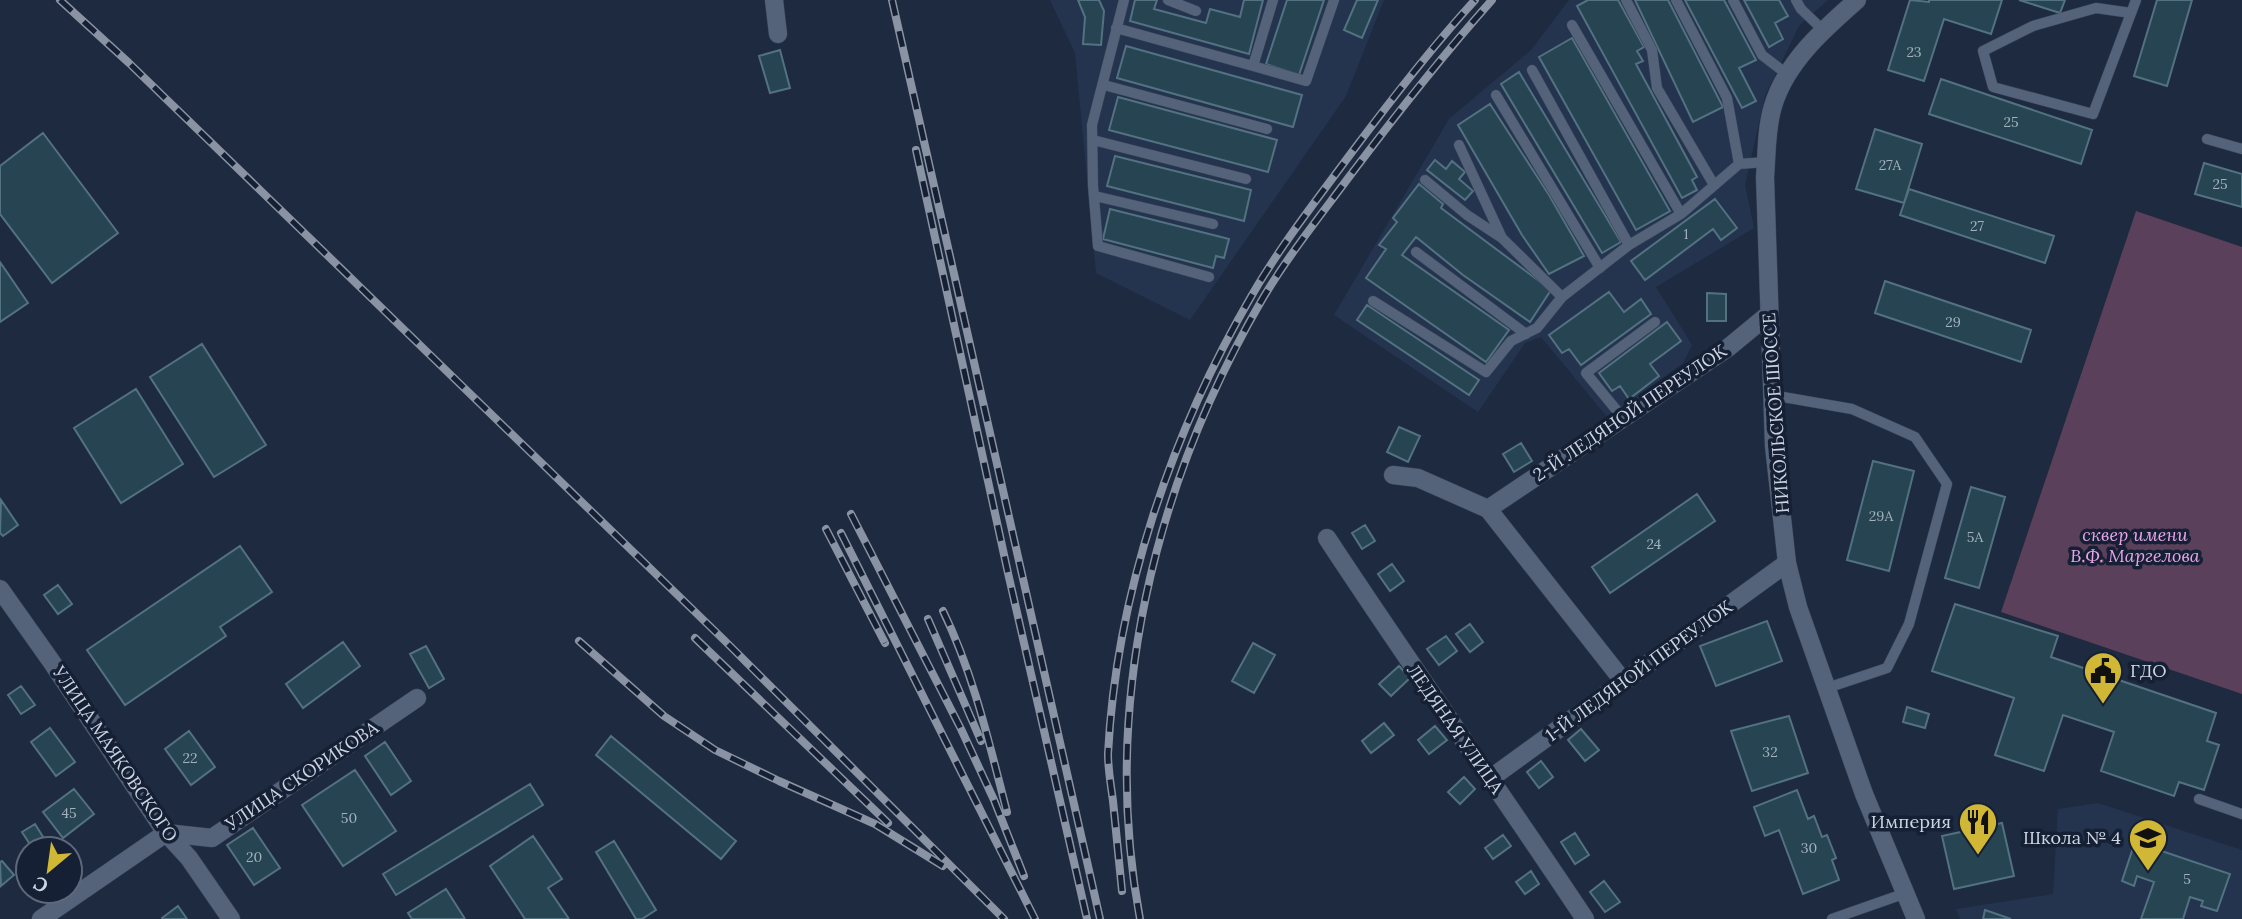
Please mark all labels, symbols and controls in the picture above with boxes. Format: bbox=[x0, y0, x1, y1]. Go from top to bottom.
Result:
house number: 23 bbox=[1906, 43, 1922, 61]
house number: 25 bbox=[2003, 113, 2019, 131]
house number: 27А bbox=[1879, 156, 1901, 174]
house number: 25 bbox=[2212, 175, 2228, 193]
house number: 27 bbox=[1970, 217, 1985, 235]
house number: 1 bbox=[1683, 225, 1689, 243]
street label: НИКОЛЬСКОЕ ШОССЕ bbox=[1757, 312, 1794, 514]
house number: 29 bbox=[1945, 313, 1961, 331]
street label: 2-Й ЛЕДЯНОЙ ПЕРЕУЛОК bbox=[1528, 339, 1732, 486]
house number: 29А bbox=[1869, 507, 1893, 525]
park label: сквер имени В.Ф. Маргелова bbox=[2070, 523, 2200, 567]
house number: 5А bbox=[1967, 528, 1983, 546]
house number: 24 bbox=[1647, 535, 1662, 553]
street label: 1-Й ЛЕДЯНОЙ ПЕРЕУЛОК bbox=[1541, 594, 1737, 746]
public building icon: ГДО bbox=[2082, 650, 2124, 705]
street label: ЛЕДЯНАЯ УЛИЦА bbox=[1402, 659, 1509, 799]
place label: ГДО bbox=[2130, 659, 2167, 682]
street label: УЛИЦА МАЯКОВСКОГО bbox=[47, 661, 183, 846]
street label: УЛИЦА СКОРИКОВА bbox=[220, 715, 383, 836]
house number: 32 bbox=[1762, 743, 1778, 761]
house number: 22 bbox=[182, 749, 198, 767]
restaurant icon: Империя bbox=[1957, 801, 1999, 856]
house number: 45 bbox=[61, 804, 77, 822]
house number: 50 bbox=[341, 809, 357, 827]
place label: Империя bbox=[1871, 810, 1951, 833]
school or university icon: Школа № 4 bbox=[2127, 817, 2169, 872]
place label: Школа № 4 bbox=[2023, 826, 2121, 849]
north arrow bbox=[14, 835, 84, 905]
house number: 30 bbox=[1801, 839, 1817, 857]
house number: 20 bbox=[246, 848, 262, 866]
house number: 5 bbox=[2183, 870, 2191, 888]
text: С bbox=[29, 871, 52, 899]

